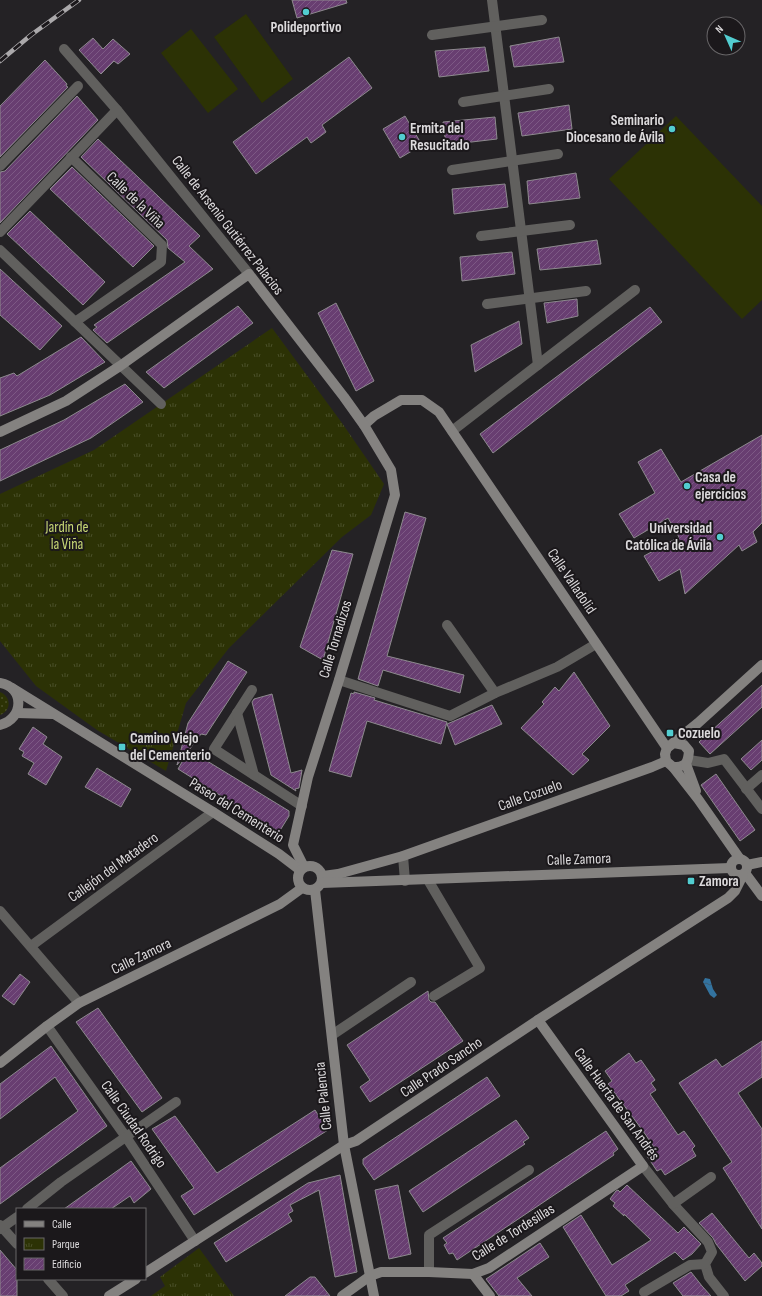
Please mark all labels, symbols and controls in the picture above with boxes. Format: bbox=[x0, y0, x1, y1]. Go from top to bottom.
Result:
marker: Polideportivo bbox=[301, 7, 311, 17]
north arrow bbox=[706, 16, 746, 56]
place label: Polideportivo bbox=[270, 18, 342, 37]
text: N bbox=[713, 23, 726, 36]
place label: Seminario Diocesano de Ávila bbox=[566, 111, 664, 147]
place label: Ermita del Resucitado bbox=[410, 119, 469, 155]
marker: Seminario Diocesano de Ávila bbox=[667, 124, 677, 134]
marker: Ermita del Resucitado bbox=[397, 132, 407, 142]
street label: Calle de Arsenio Gutiérrez Palacios bbox=[167, 152, 288, 299]
street label: Calle de la Viña bbox=[102, 168, 169, 233]
place label: Casa de ejercicios bbox=[695, 468, 747, 504]
marker: Casa de ejercicios bbox=[682, 481, 692, 491]
park label: Jardín de la Viña bbox=[44, 518, 89, 554]
place label: Universidad Católica de Ávila bbox=[625, 519, 712, 555]
marker: Universidad Católica de Ávila bbox=[715, 532, 725, 542]
street label: Calle Valladolid bbox=[543, 545, 600, 618]
street label: Calle Tornadizos bbox=[315, 598, 356, 680]
place label: Cozuelo bbox=[678, 724, 720, 743]
marker: Cozuelo bbox=[665, 728, 675, 738]
place label: Camino Viejo del Cementerio bbox=[130, 729, 211, 765]
marker: Camino Viejo del Cementerio bbox=[117, 742, 127, 752]
street label: Paseo del Cementerio bbox=[186, 774, 288, 847]
street label: Calle Cozuelo bbox=[496, 775, 565, 816]
street label: Callejón del Matadero bbox=[64, 828, 162, 907]
street label: Calle Zamora bbox=[547, 849, 612, 870]
place label: Zamora bbox=[699, 872, 739, 891]
marker: Zamora bbox=[686, 876, 696, 886]
street label: Calle Zamora bbox=[108, 934, 174, 979]
street label: Calle Prado Sancho bbox=[397, 1033, 486, 1102]
street label: Calle Huerta de San Andrés bbox=[569, 1044, 664, 1164]
street label: Calle Palencia bbox=[310, 1061, 337, 1131]
street label: Calle Ciudad Rodrigo bbox=[96, 1077, 171, 1172]
street label: Calle de Tordesillas bbox=[468, 1199, 558, 1265]
legend bbox=[16, 1208, 146, 1280]
text: Calle bbox=[52, 1217, 72, 1232]
text: Parque bbox=[52, 1237, 80, 1252]
text: Edificio bbox=[52, 1257, 81, 1272]

